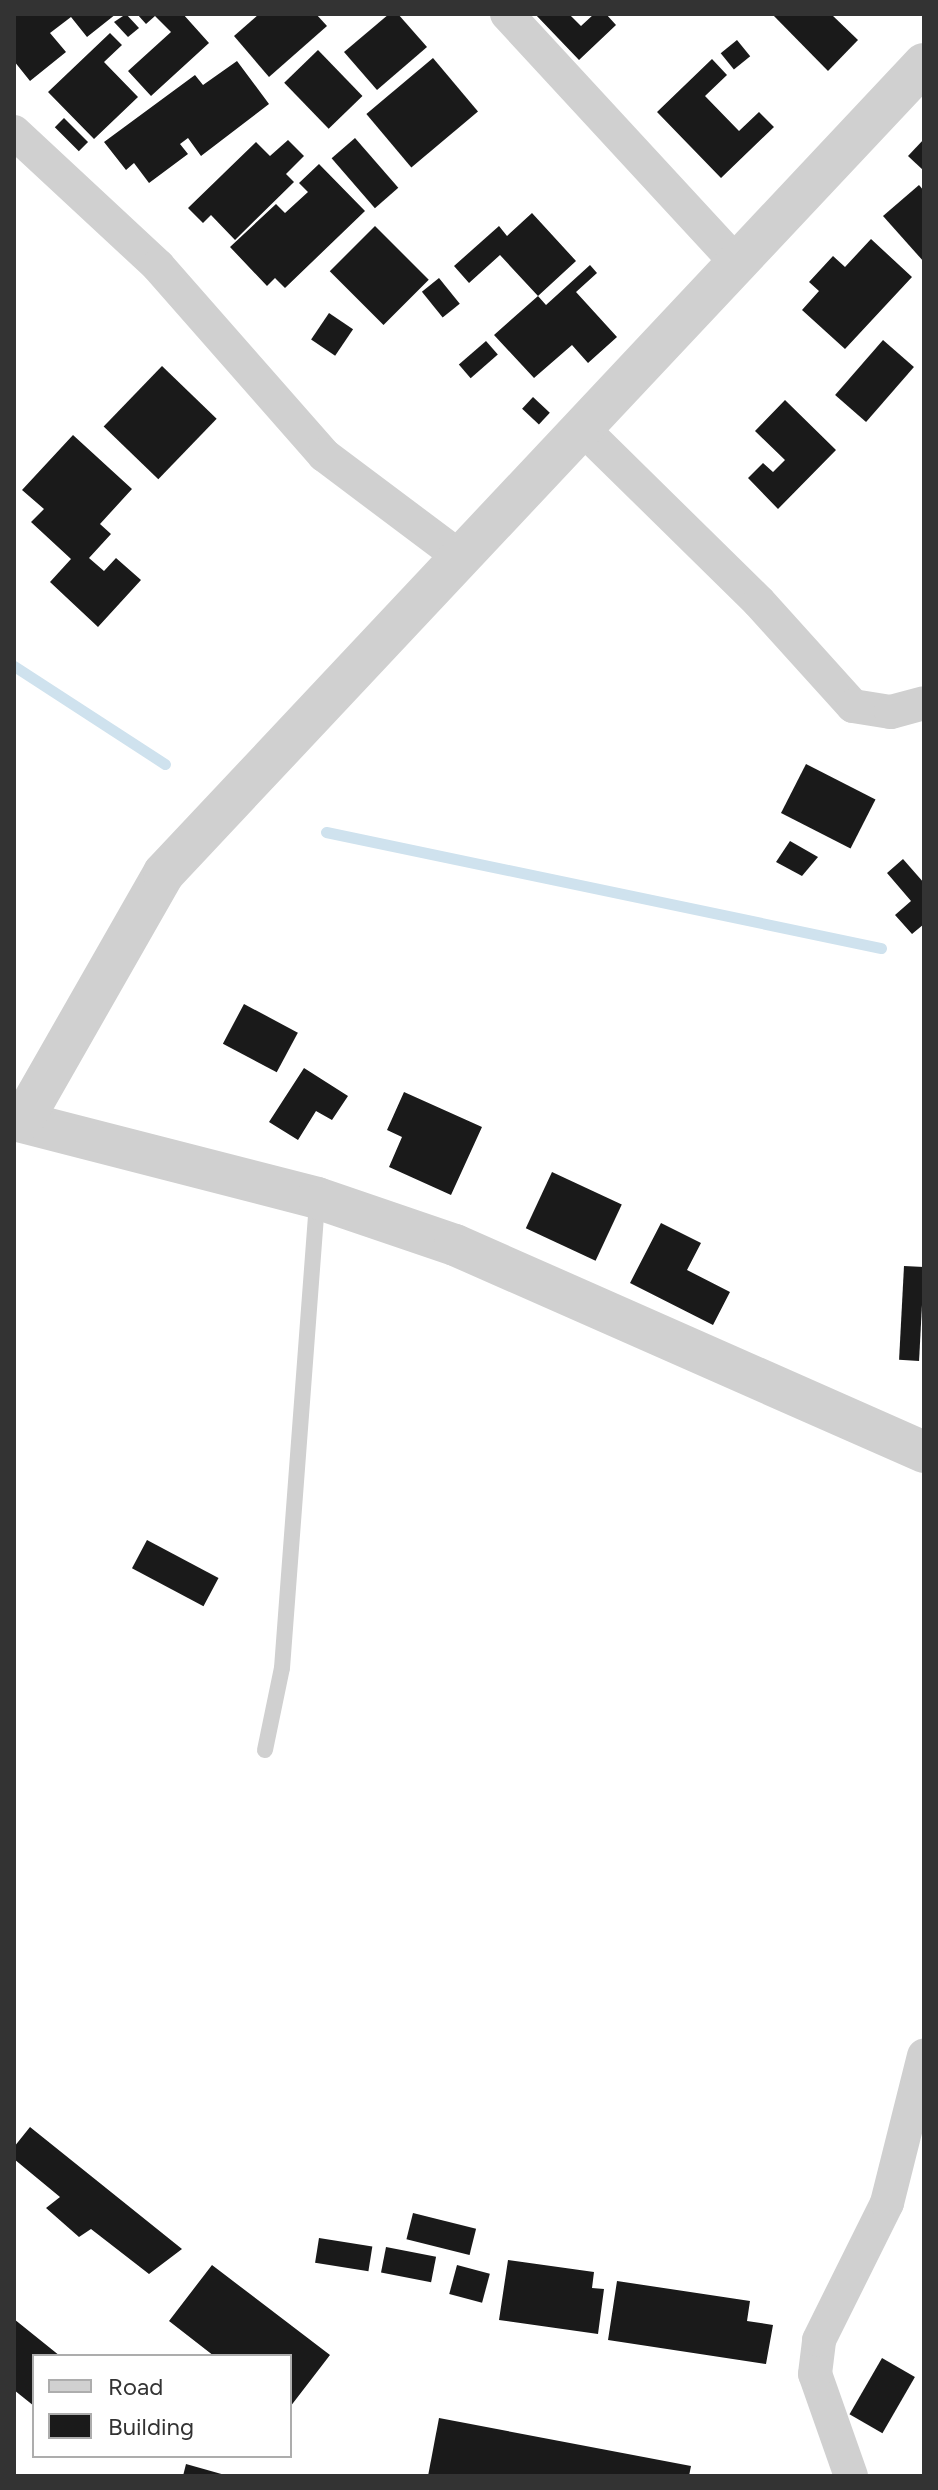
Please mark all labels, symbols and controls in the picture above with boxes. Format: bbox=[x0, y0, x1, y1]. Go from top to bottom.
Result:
legend bbox=[32, 2354, 292, 2458]
text: Road bbox=[108, 2372, 163, 2401]
text: Building bbox=[108, 2412, 194, 2441]

